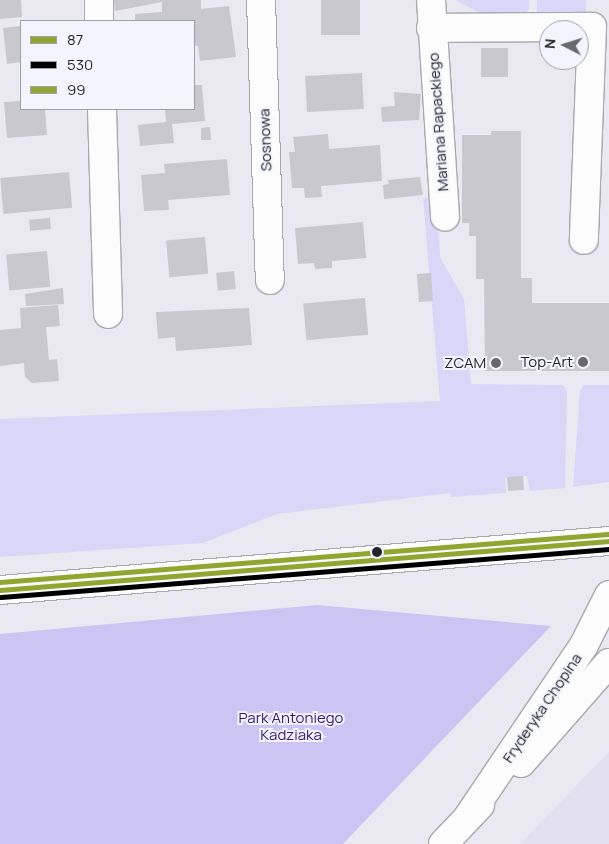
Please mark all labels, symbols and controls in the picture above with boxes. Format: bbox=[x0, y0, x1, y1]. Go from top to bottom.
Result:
legend bbox=[20, 20, 195, 110]
north arrow bbox=[539, 20, 589, 70]
text: 87 bbox=[67, 29, 83, 50]
text: N bbox=[540, 38, 559, 50]
street label: Mariana Rapackiego bbox=[424, 52, 452, 192]
text: 530 bbox=[67, 54, 93, 75]
text: 99 bbox=[67, 79, 86, 100]
street label: Sosnowa bbox=[255, 108, 275, 172]
place label: Top-Art bbox=[521, 353, 573, 371]
place label: ZCAM bbox=[444, 354, 486, 372]
marker: Top-Art bbox=[577, 356, 589, 368]
marker: ZCAM bbox=[490, 357, 502, 369]
unlabelled marker bbox=[372, 547, 382, 557]
street label: Fryderyka Chopina bbox=[499, 650, 585, 766]
park label: Park Antoniego Kadziaka bbox=[239, 708, 343, 743]

